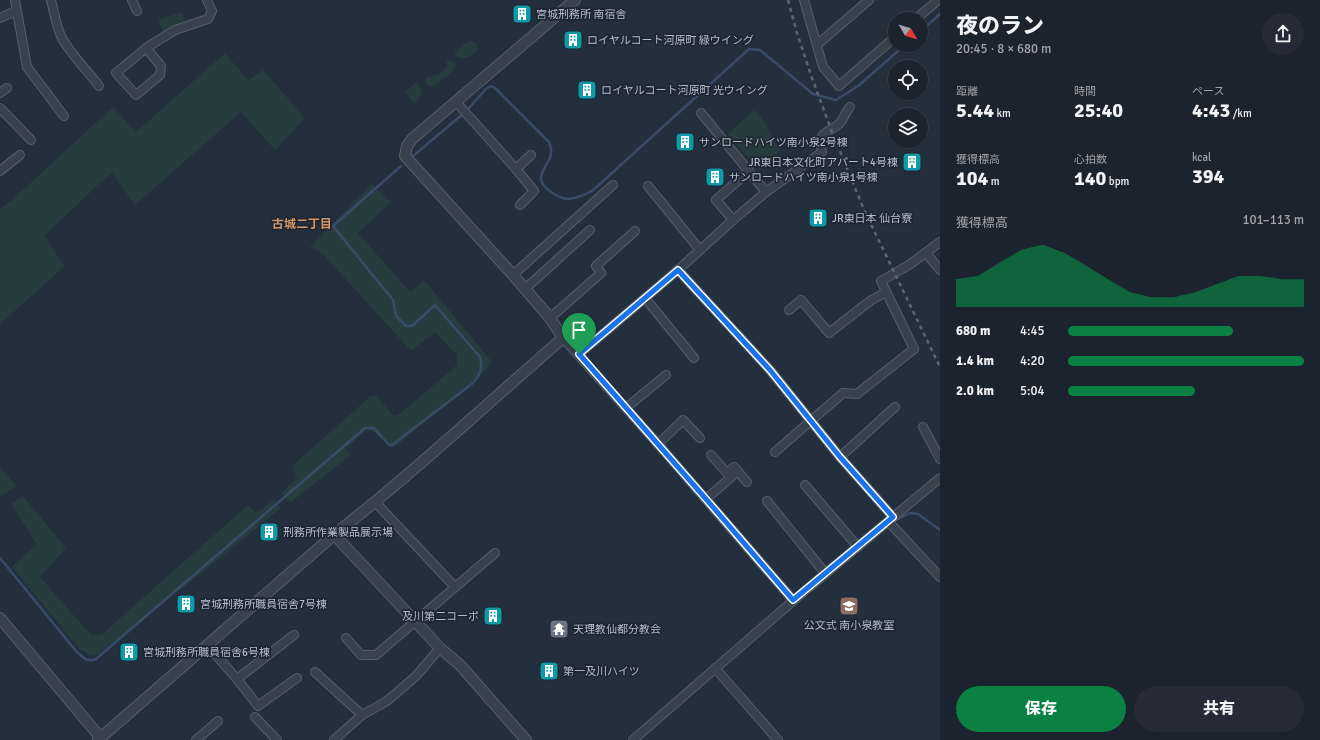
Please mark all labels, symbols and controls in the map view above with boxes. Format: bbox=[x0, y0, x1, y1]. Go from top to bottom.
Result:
building icon: 宮城刑務所 南宿舎 bbox=[511, 3, 533, 25]
place label: 宮城刑務所 南宿舎 bbox=[536, 8, 626, 21]
north arrow bbox=[888, 12, 928, 52]
map controls bbox=[888, 12, 928, 148]
text: 夜のラン bbox=[956, 12, 1044, 39]
button: share bbox=[1262, 13, 1304, 55]
building icon: ロイヤルコート河原町 緑ウイング bbox=[562, 29, 584, 51]
place label: ロイヤルコート河原町 緑ウイング bbox=[587, 34, 754, 47]
text: 20:45 · 8 × 680 m bbox=[956, 41, 1051, 57]
button: locate bbox=[888, 60, 928, 100]
building icon: ロイヤルコート河原町 光ウイング bbox=[576, 79, 598, 101]
place label: ロイヤルコート河原町 光ウイング bbox=[601, 84, 768, 97]
text: 距離 bbox=[956, 85, 978, 98]
text: 時間 bbox=[1074, 85, 1096, 98]
text: ペース bbox=[1192, 85, 1224, 98]
text: 5.44 bbox=[956, 98, 994, 123]
text: 25:40 bbox=[1074, 98, 1123, 123]
text: 4:43 bbox=[1192, 98, 1230, 123]
text: km bbox=[994, 107, 1011, 120]
text: /km bbox=[1230, 107, 1252, 120]
button: layers bbox=[888, 108, 928, 148]
building icon: サンロードハイツ南小泉2号棟 bbox=[674, 131, 696, 153]
place label: サンロードハイツ南小泉2号棟 bbox=[699, 136, 848, 149]
building icon: JR東日本文化町アパート4号棟 bbox=[901, 151, 923, 173]
text: kcal bbox=[1192, 151, 1211, 164]
text: 獲得標高 bbox=[956, 153, 1000, 166]
text: 心拍数 bbox=[1074, 153, 1107, 166]
place label: JR東日本文化町アパート4号棟 bbox=[749, 156, 898, 169]
text: 394 bbox=[1192, 164, 1224, 189]
building icon: サンロードハイツ南小泉1号棟 bbox=[704, 166, 726, 188]
text: 104 bbox=[956, 166, 988, 191]
text: 140 bbox=[1074, 166, 1106, 191]
place label: サンロードハイツ南小泉1号棟 bbox=[729, 171, 878, 184]
text: m bbox=[988, 175, 1000, 188]
text: bpm bbox=[1106, 175, 1129, 188]
building icon: JR東日本 仙台寮 bbox=[807, 207, 829, 229]
place label: JR東日本 仙台寮 bbox=[832, 212, 912, 225]
text: 101–113 m bbox=[1242, 212, 1304, 228]
text: 獲得標高 bbox=[956, 215, 1008, 231]
district label: 古城二丁目 bbox=[272, 217, 332, 232]
pin bbox=[562, 313, 596, 354]
icon: arrive bbox=[568, 319, 590, 341]
text: 680 m bbox=[956, 323, 990, 339]
text: 4:45 bbox=[1020, 323, 1045, 339]
text: 1.4 km bbox=[956, 353, 994, 369]
text: 4:20 bbox=[1020, 353, 1045, 369]
text: 2.0 km bbox=[956, 383, 994, 399]
text: 5:04 bbox=[1020, 383, 1045, 399]
building icon: 刑務所作業製品展示場 bbox=[258, 521, 280, 543]
place label: 刑務所作業製品展示場 bbox=[283, 526, 393, 539]
building icon: 宮城刑務所職員宿舎7号棟 bbox=[175, 593, 197, 615]
school or university icon: 公文式 南小泉教室 bbox=[838, 595, 860, 617]
place label: 宮城刑務所職員宿舎7号棟 bbox=[200, 598, 327, 611]
building icon: 及川第二コーポ bbox=[482, 605, 504, 627]
place label: 及川第二コーポ bbox=[402, 610, 479, 623]
temple icon: 天理教仙都分教会 bbox=[548, 618, 570, 640]
place label: 公文式 南小泉教室 bbox=[804, 619, 894, 632]
place label: 天理教仙都分教会 bbox=[573, 623, 661, 636]
building icon: 宮城刑務所職員宿舎6号棟 bbox=[118, 641, 140, 663]
place label: 宮城刑務所職員宿舎6号棟 bbox=[143, 646, 270, 659]
building icon: 第一及川ハイツ bbox=[538, 660, 560, 682]
place label: 第一及川ハイツ bbox=[563, 665, 640, 678]
button: 保存 bbox=[956, 686, 1126, 732]
button: 共有 bbox=[1134, 686, 1304, 732]

